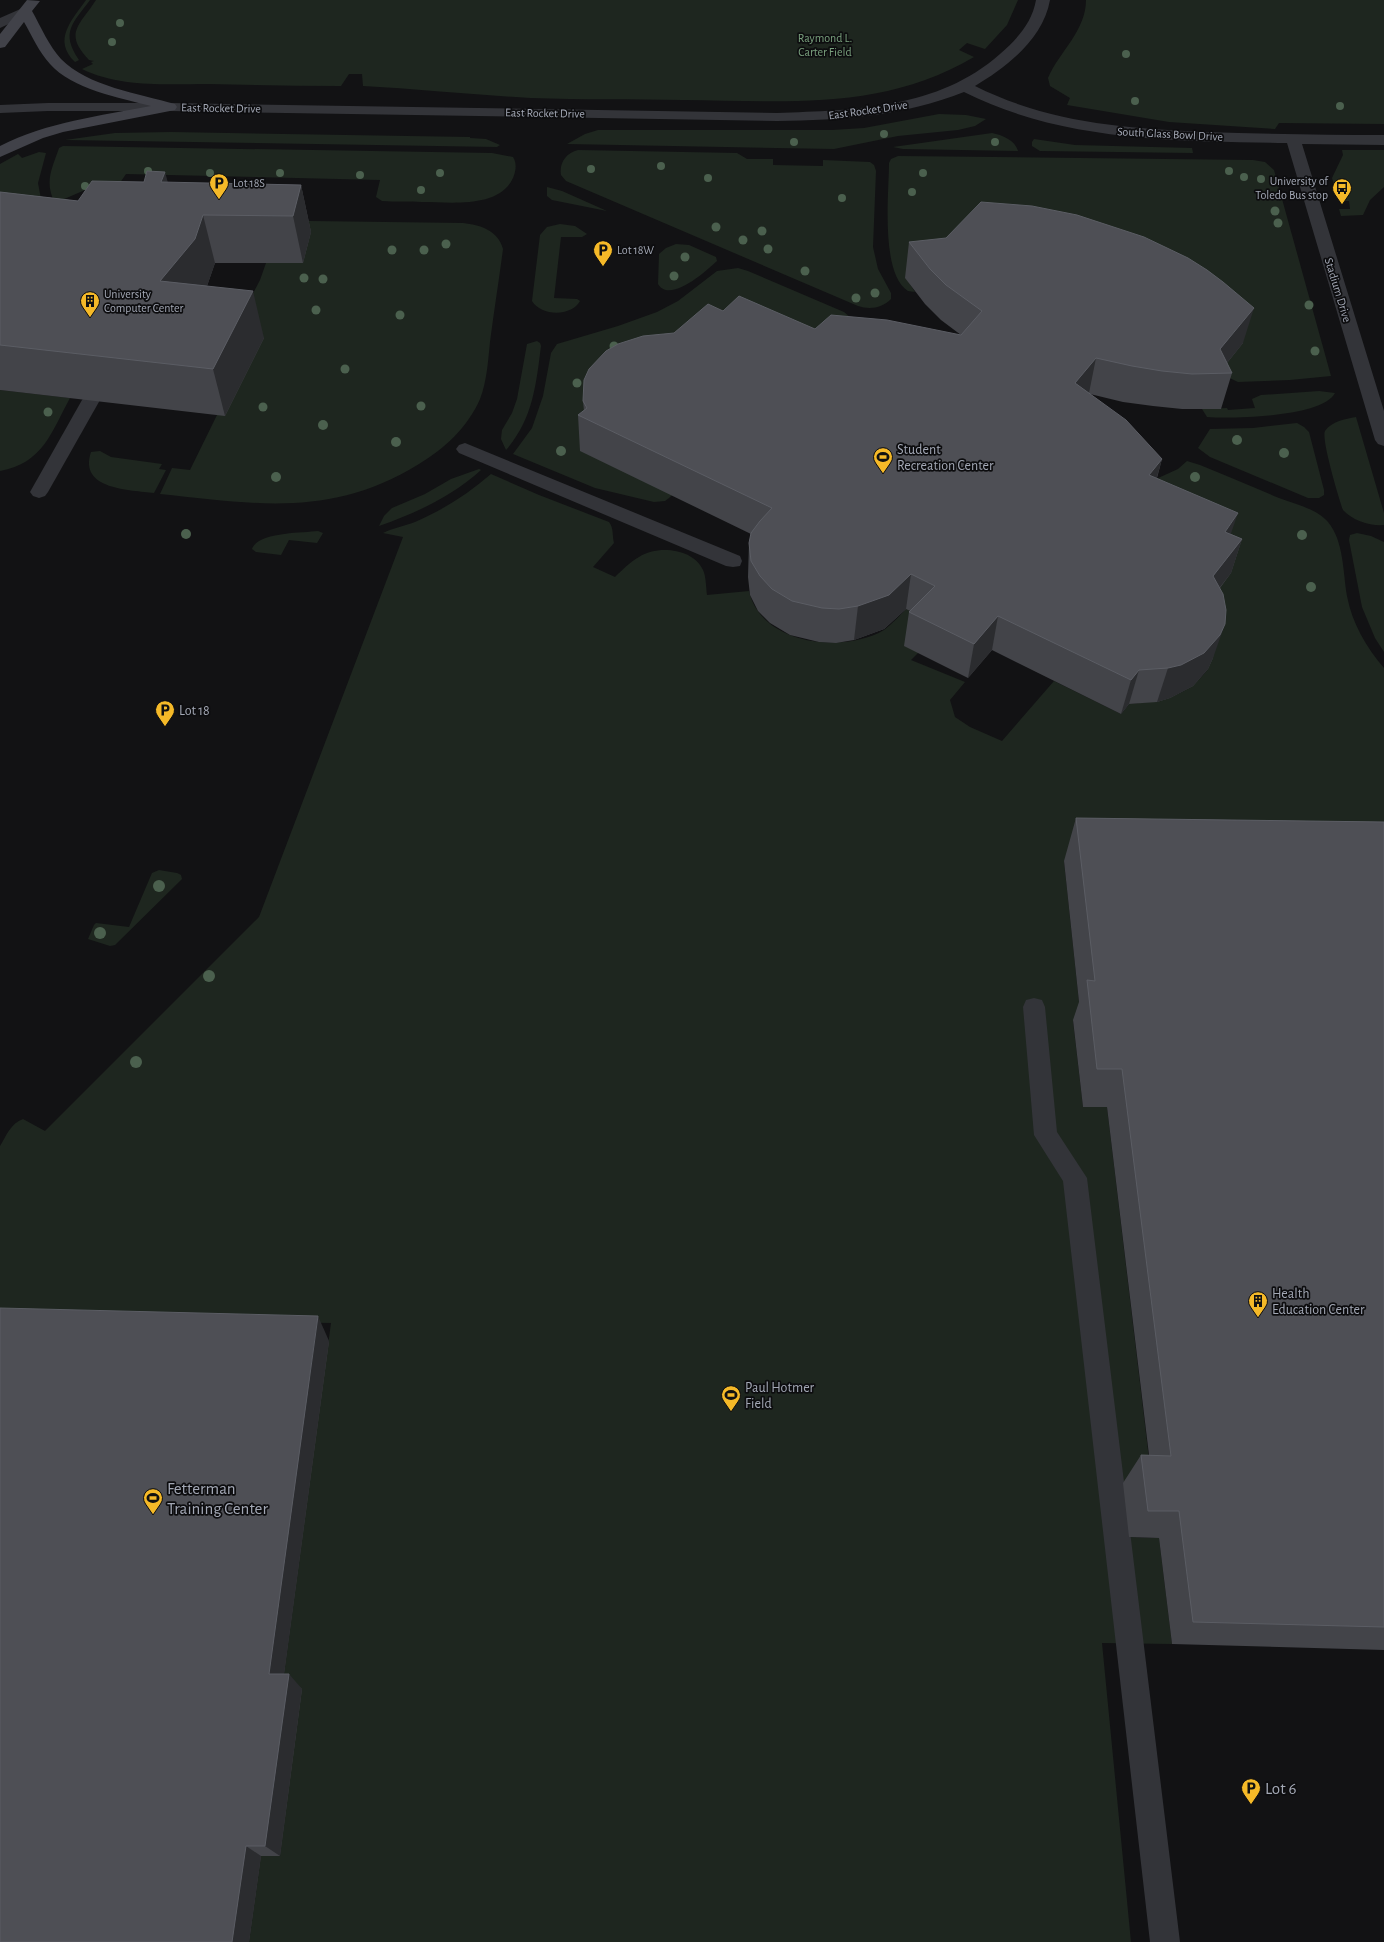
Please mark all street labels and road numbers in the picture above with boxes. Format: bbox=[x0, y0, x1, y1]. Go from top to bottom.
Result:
street label: East Rocket Drive bbox=[828, 99, 908, 121]
street label: East Rocket Drive bbox=[181, 101, 261, 115]
street label: East Rocket Drive bbox=[505, 106, 585, 120]
street label: South Glass Bowl Drive bbox=[1117, 125, 1223, 143]
street label: Stadium Drive bbox=[1323, 256, 1353, 324]

